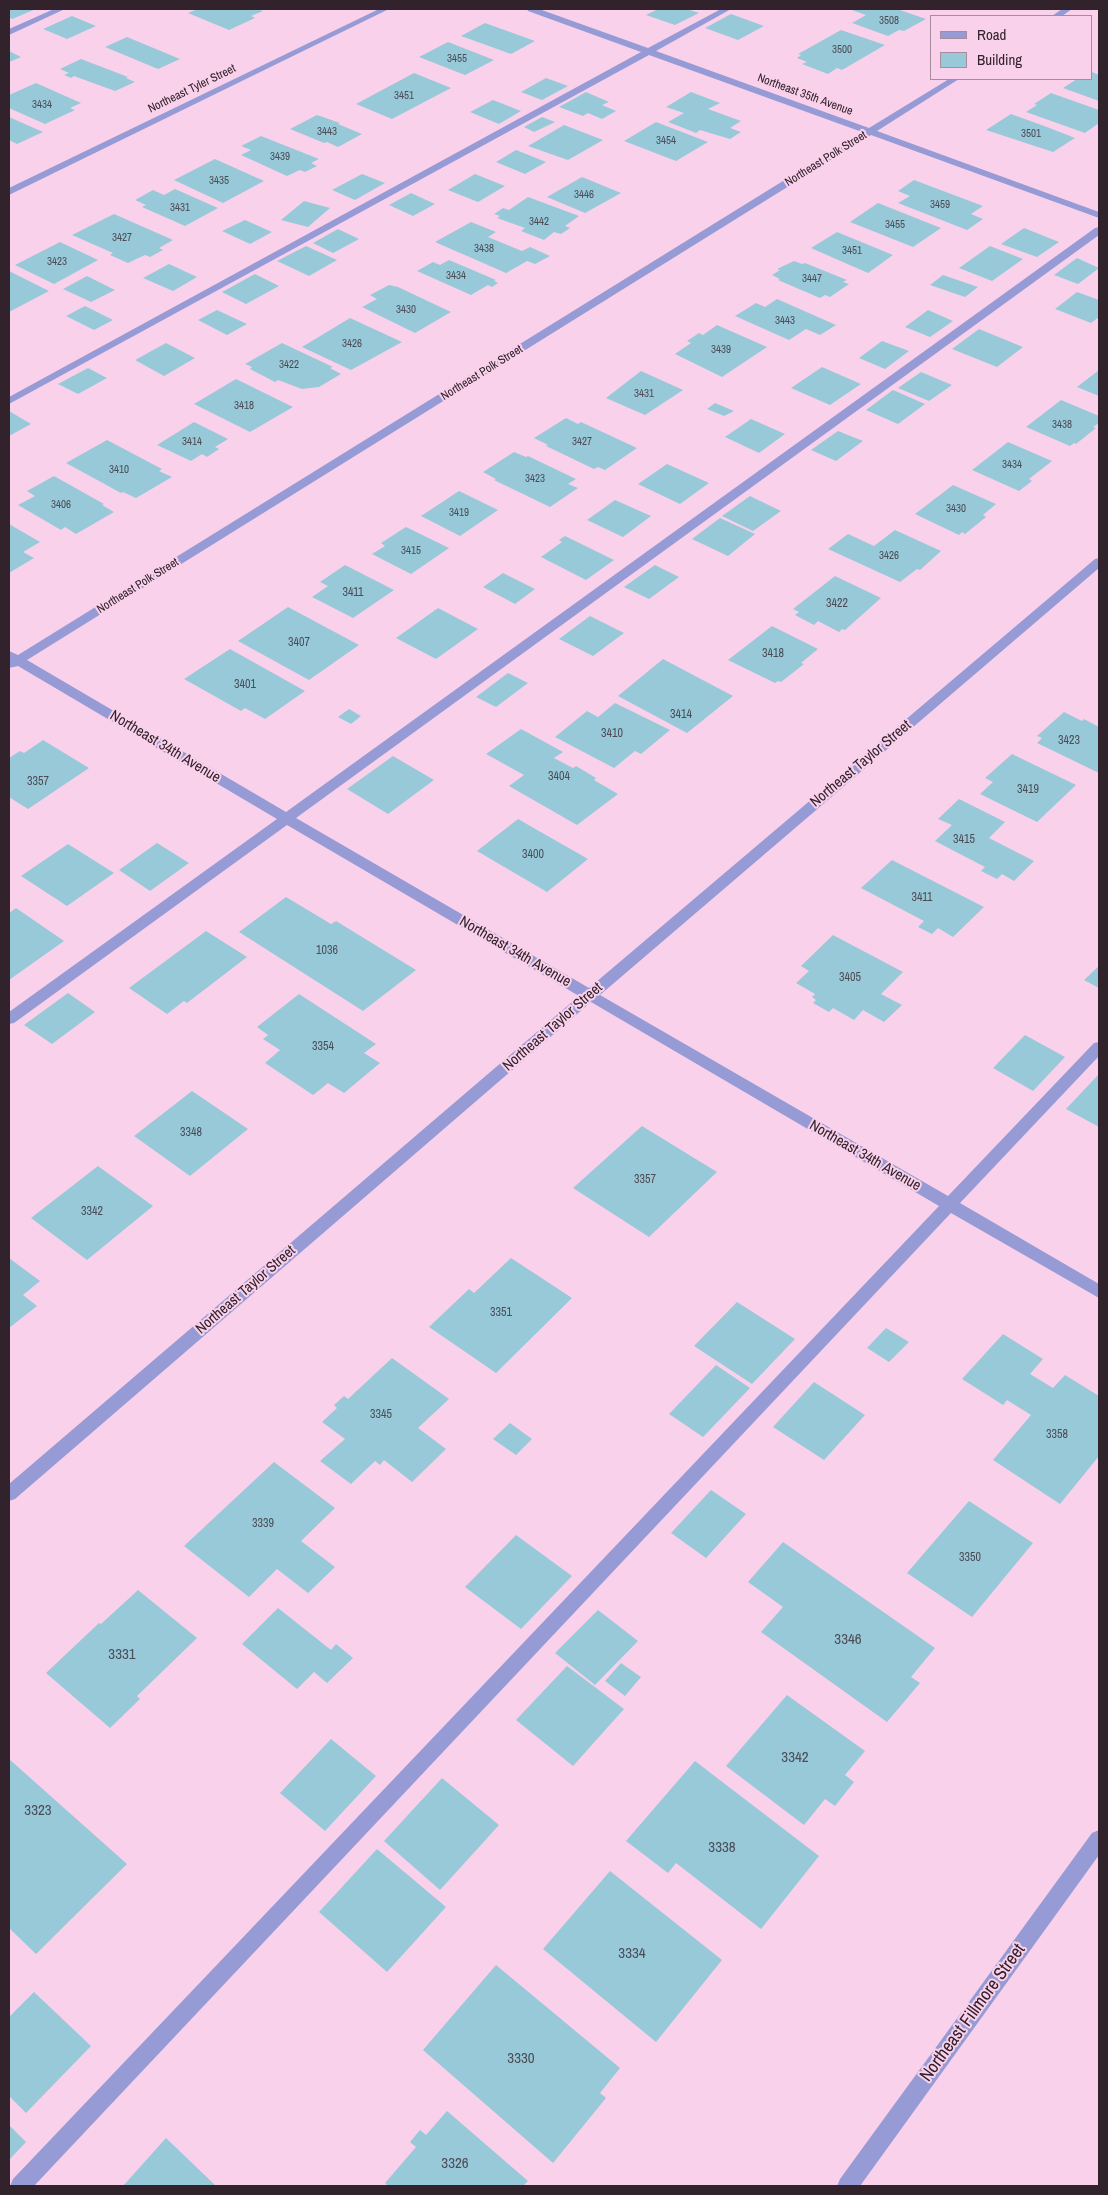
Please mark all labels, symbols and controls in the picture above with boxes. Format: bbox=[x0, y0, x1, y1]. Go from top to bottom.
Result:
house number: 3508 bbox=[879, 14, 899, 28]
legend bbox=[930, 15, 1093, 80]
text: Road bbox=[977, 24, 1006, 45]
house number: 3500 bbox=[832, 43, 852, 57]
text: Building bbox=[977, 49, 1022, 70]
house number: 3455 bbox=[447, 52, 467, 66]
street label: Northeast Tyler Street bbox=[146, 62, 238, 116]
street label: Northeast 35th Avenue bbox=[755, 71, 855, 119]
house number: 3451 bbox=[394, 89, 414, 103]
house number: 3434 bbox=[32, 98, 52, 112]
house number: 3443 bbox=[317, 125, 337, 139]
house number: 3501 bbox=[1021, 127, 1041, 141]
street label: Northeast Polk Street bbox=[783, 128, 869, 190]
house number: 3454 bbox=[656, 134, 676, 148]
house number: 3439 bbox=[270, 150, 290, 164]
house number: 3435 bbox=[209, 174, 229, 188]
house number: 3446 bbox=[574, 188, 594, 202]
house number: 3459 bbox=[930, 198, 950, 212]
house number: 3431 bbox=[170, 201, 190, 215]
house number: 3442 bbox=[529, 215, 549, 229]
house number: 3455 bbox=[885, 218, 905, 232]
house number: 3427 bbox=[112, 231, 132, 245]
house number: 3438 bbox=[474, 242, 494, 256]
house number: 3451 bbox=[842, 244, 862, 258]
house number: 3423 bbox=[47, 255, 67, 269]
house number: 3434 bbox=[446, 269, 466, 283]
house number: 3447 bbox=[802, 272, 822, 286]
house number: 3430 bbox=[396, 303, 416, 317]
house number: 3443 bbox=[775, 314, 795, 328]
house number: 3426 bbox=[342, 337, 362, 351]
street label: Northeast Polk Street bbox=[439, 342, 525, 404]
house number: 3439 bbox=[711, 343, 731, 357]
house number: 3422 bbox=[279, 358, 299, 372]
house number: 3431 bbox=[634, 387, 654, 401]
house number: 3418 bbox=[234, 399, 254, 413]
house number: 3438 bbox=[1052, 418, 1072, 432]
house number: 3414 bbox=[182, 435, 202, 449]
house number: 3427 bbox=[572, 435, 592, 449]
house number: 3434 bbox=[1002, 458, 1022, 472]
house number: 3410 bbox=[109, 463, 129, 477]
house number: 3423 bbox=[525, 472, 545, 486]
house number: 3406 bbox=[51, 498, 71, 512]
house number: 3430 bbox=[946, 502, 966, 516]
house number: 3419 bbox=[449, 506, 469, 520]
house number: 3415 bbox=[401, 544, 421, 558]
house number: 3426 bbox=[879, 549, 899, 563]
street label: Northeast Polk Street bbox=[95, 555, 181, 617]
house number: 3411 bbox=[342, 586, 364, 600]
house number: 3422 bbox=[826, 597, 848, 611]
house number: 3407 bbox=[288, 636, 310, 650]
house number: 3418 bbox=[762, 647, 784, 661]
house number: 3401 bbox=[234, 678, 256, 692]
street label: Northeast 34th Avenue bbox=[107, 707, 223, 787]
house number: 3414 bbox=[670, 708, 692, 722]
street label: Northeast Taylor Street bbox=[807, 717, 915, 811]
house number: 3410 bbox=[601, 727, 623, 741]
house number: 3423 bbox=[1058, 734, 1080, 748]
house number: 3404 bbox=[548, 770, 570, 784]
house number: 3357 bbox=[27, 775, 49, 789]
house number: 3419 bbox=[1017, 783, 1039, 797]
house number: 3415 bbox=[953, 833, 975, 847]
house number: 3400 bbox=[522, 848, 544, 862]
house number: 3411 bbox=[911, 891, 933, 905]
street label: Northeast 34th Avenue bbox=[456, 913, 574, 991]
house number: 1036 bbox=[316, 944, 338, 958]
house number: 3405 bbox=[839, 971, 861, 985]
street label: Northeast Taylor Street bbox=[500, 979, 606, 1075]
house number: 3354 bbox=[312, 1040, 334, 1054]
street label: Northeast 34th Avenue bbox=[806, 1117, 924, 1195]
house number: 3348 bbox=[180, 1126, 202, 1140]
house number: 3357 bbox=[634, 1173, 656, 1187]
house number: 3342 bbox=[81, 1205, 103, 1219]
street label: Northeast Taylor Street bbox=[193, 1242, 299, 1338]
house number: 3351 bbox=[490, 1306, 512, 1320]
house number: 3345 bbox=[370, 1408, 392, 1422]
house number: 3358 bbox=[1046, 1428, 1068, 1442]
house number: 3339 bbox=[252, 1517, 274, 1531]
house number: 3350 bbox=[959, 1551, 981, 1565]
house number: 3346 bbox=[834, 1631, 862, 1649]
house number: 3331 bbox=[108, 1646, 136, 1664]
house number: 3342 bbox=[781, 1749, 809, 1767]
house number: 3323 bbox=[24, 1802, 52, 1820]
house number: 3338 bbox=[708, 1839, 736, 1857]
street label: Northeast Fillmore Street bbox=[916, 1940, 1030, 2086]
house number: 3334 bbox=[618, 1945, 646, 1963]
house number: 3330 bbox=[507, 2050, 535, 2068]
house number: 3326 bbox=[441, 2155, 469, 2173]

